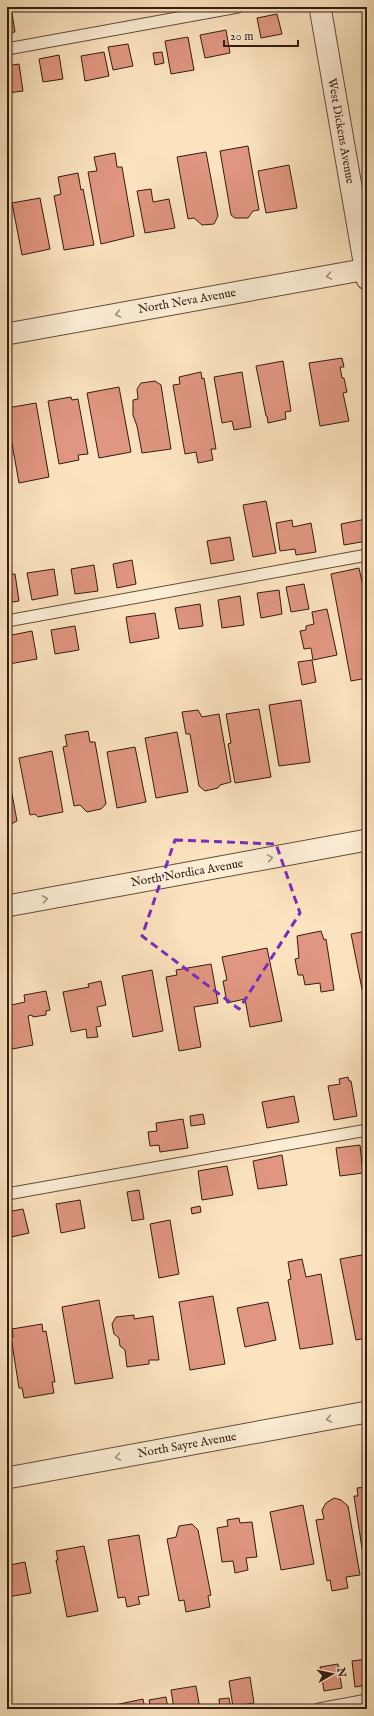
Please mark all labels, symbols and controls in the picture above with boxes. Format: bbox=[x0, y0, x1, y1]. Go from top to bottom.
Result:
scale bar bbox=[224, 22, 298, 48]
text: 20 m bbox=[230, 29, 253, 44]
street label: West Dickens Avenue bbox=[324, 77, 358, 185]
one-way arrow bbox=[326, 271, 332, 279]
street label: North Neva Avenue bbox=[137, 285, 238, 317]
one-way arrow bbox=[115, 309, 121, 318]
one-way arrow bbox=[267, 854, 273, 863]
street label: North Nordica Avenue bbox=[130, 856, 245, 890]
one-way arrow bbox=[42, 896, 48, 904]
one-way arrow bbox=[326, 1414, 332, 1423]
street label: North Sayre Avenue bbox=[136, 1429, 238, 1461]
one-way arrow bbox=[115, 1453, 121, 1461]
north arrow bbox=[312, 1654, 352, 1694]
text: N bbox=[333, 1666, 349, 1679]

